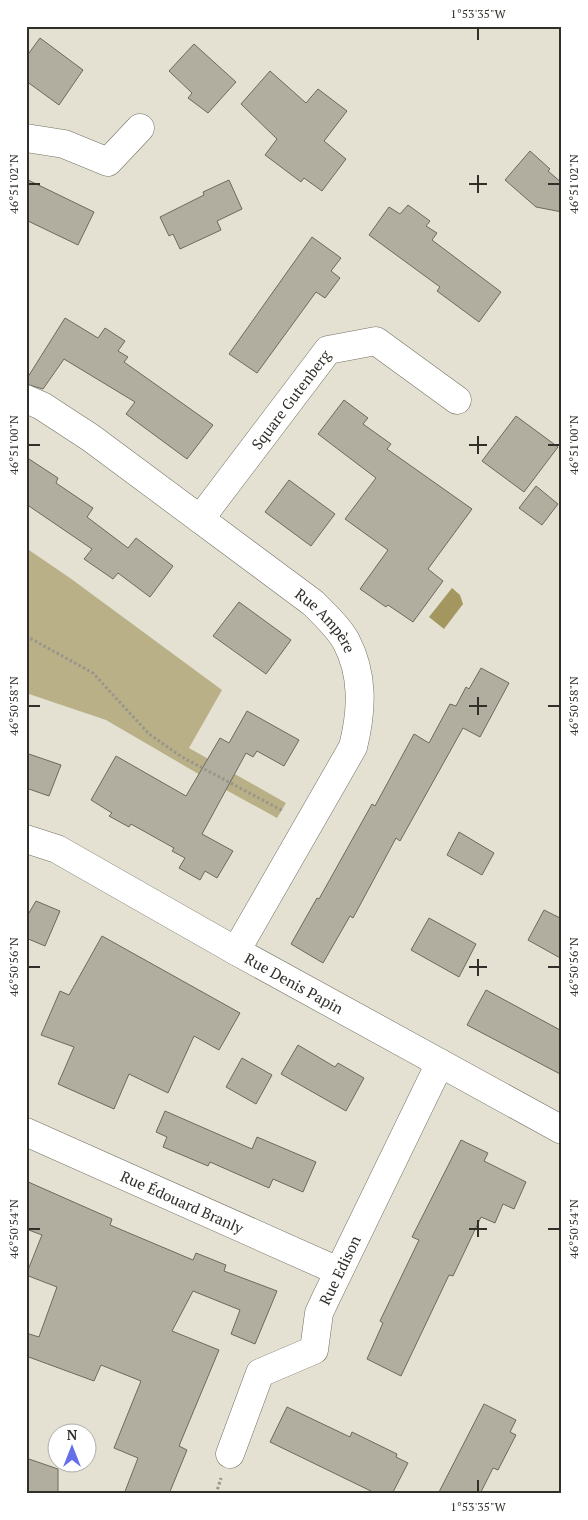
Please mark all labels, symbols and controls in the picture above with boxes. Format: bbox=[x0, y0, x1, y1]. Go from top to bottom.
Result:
text: 1°53'35"W bbox=[450, 6, 507, 21]
text: 46°51'02"N bbox=[6, 154, 21, 214]
text: 46°51'02"N bbox=[566, 154, 581, 214]
street label: Square Gutenberg bbox=[246, 345, 335, 453]
text: 46°51'00"N bbox=[6, 415, 21, 475]
text: 46°51'00"N bbox=[566, 415, 581, 475]
street label: Rue Ampère bbox=[291, 583, 360, 656]
text: 46°50'58"N bbox=[6, 676, 21, 736]
text: 46°50'58"N bbox=[566, 676, 581, 736]
text: 46°50'56"N bbox=[6, 937, 21, 997]
text: 46°50'56"N bbox=[566, 937, 581, 997]
street label: Rue Denis Papin bbox=[241, 948, 347, 1018]
street label: Rue Édouard Branly bbox=[118, 1166, 247, 1238]
text: 46°50'54"N bbox=[6, 1199, 21, 1259]
text: 46°50'54"N bbox=[566, 1199, 581, 1259]
street label: Rue Edison bbox=[314, 1232, 365, 1308]
north arrow bbox=[48, 1422, 98, 1472]
text: N bbox=[67, 1425, 78, 1444]
text: 1°53'35"W bbox=[450, 1499, 507, 1514]

